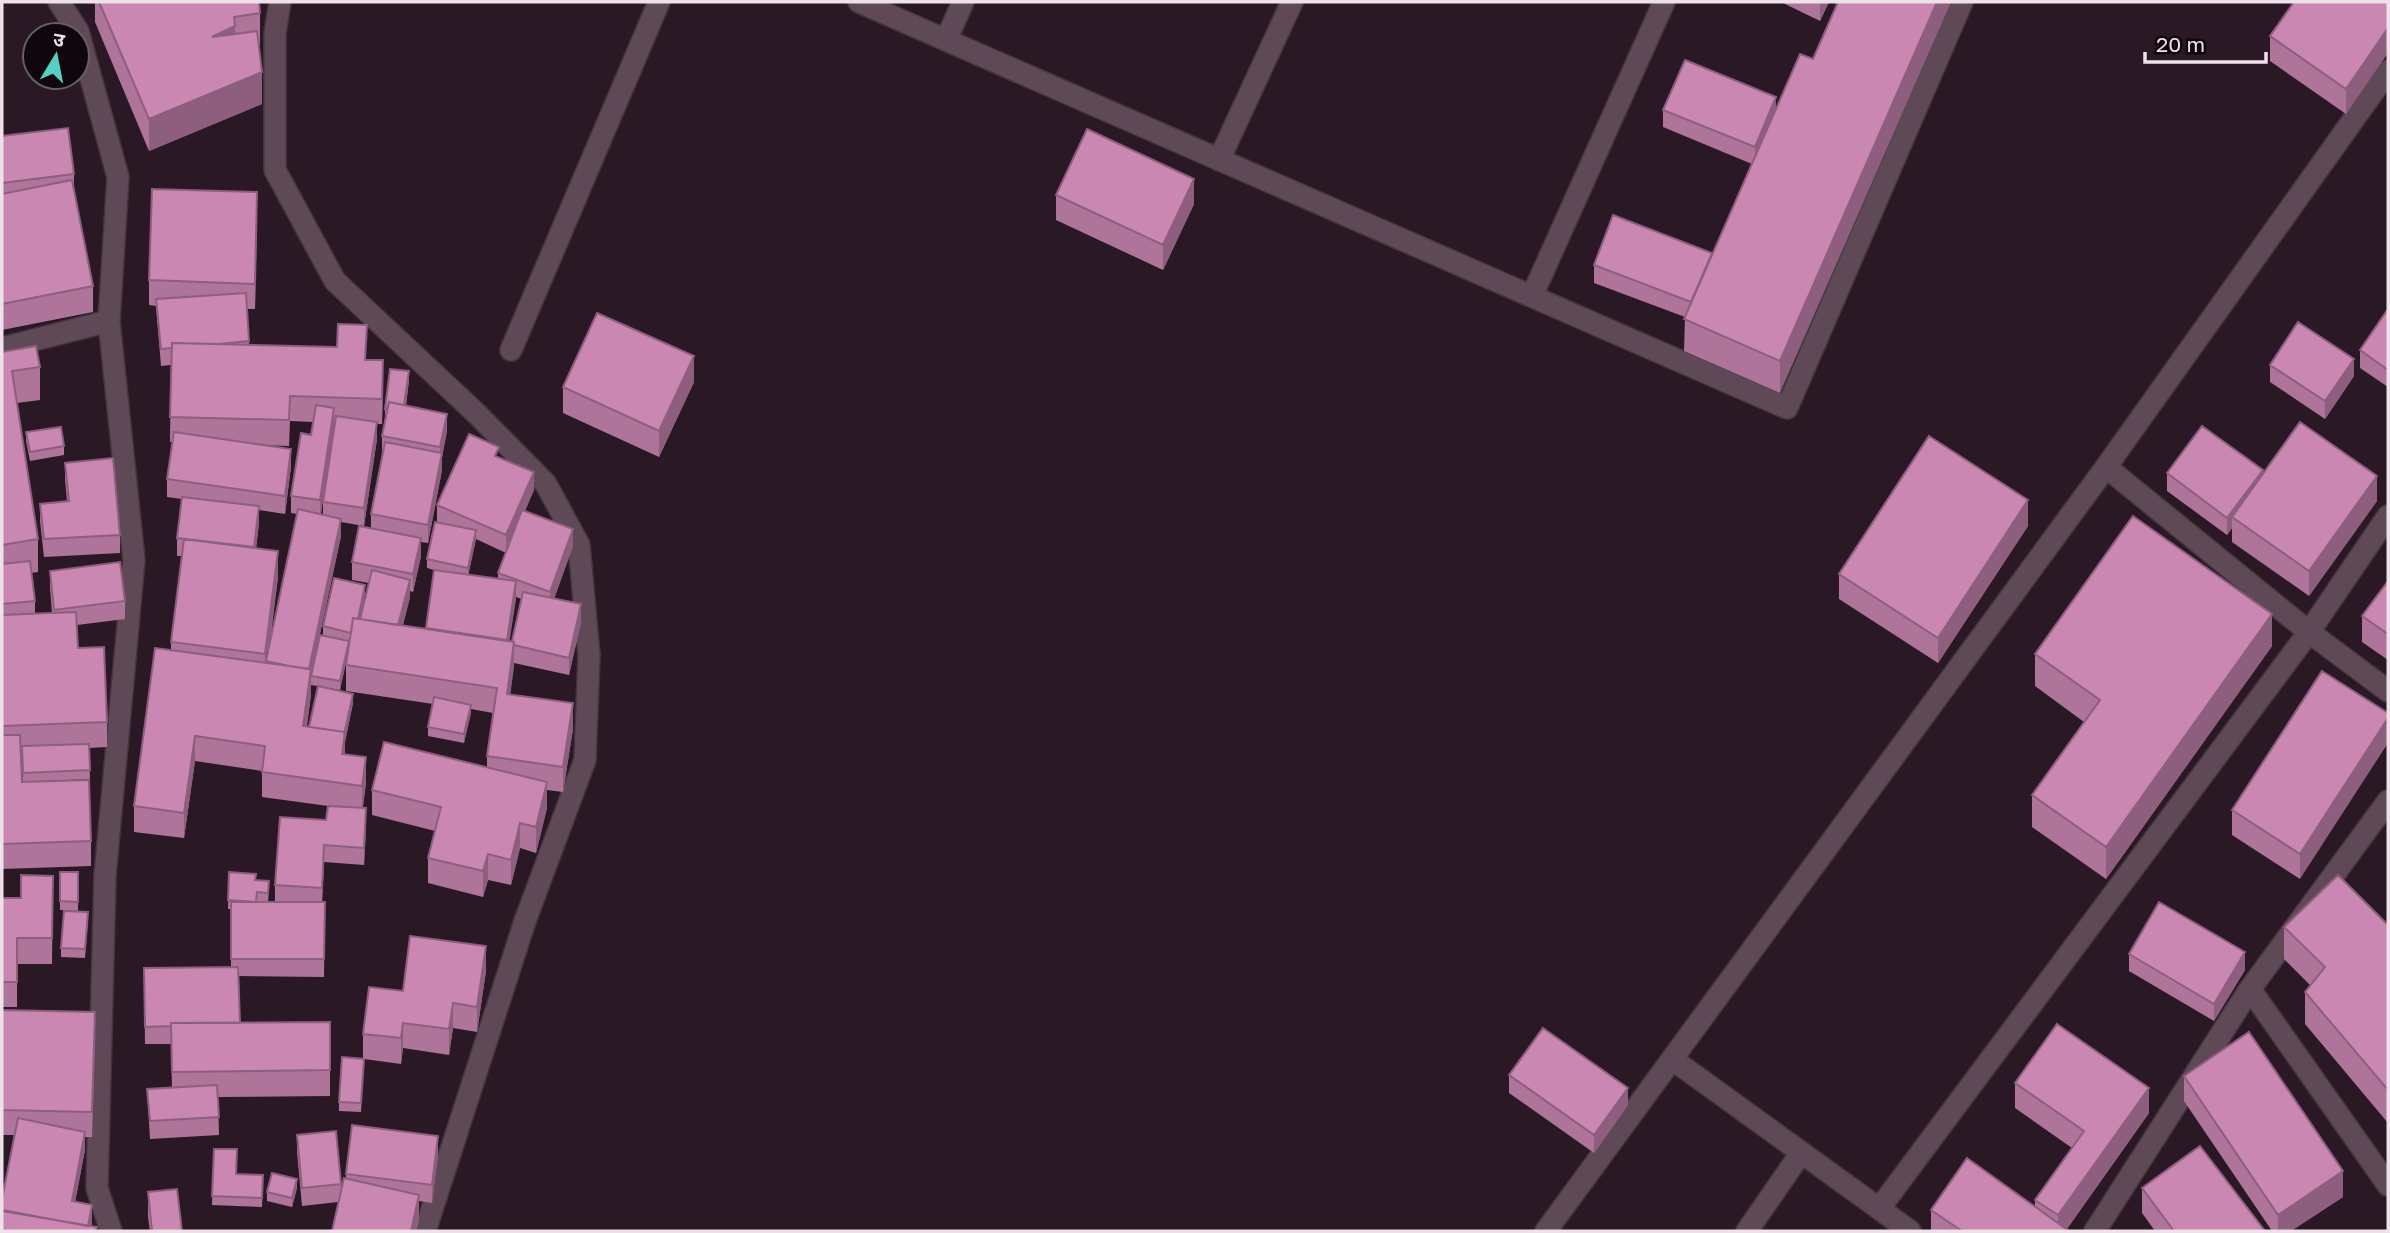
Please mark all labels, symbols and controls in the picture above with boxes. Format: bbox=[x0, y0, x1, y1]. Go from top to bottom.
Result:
north arrow bbox=[21, 21, 91, 91]
scale bar bbox=[2145, 21, 2266, 65]
text: उ bbox=[52, 26, 67, 51]
text: 20 m bbox=[2156, 31, 2205, 57]

